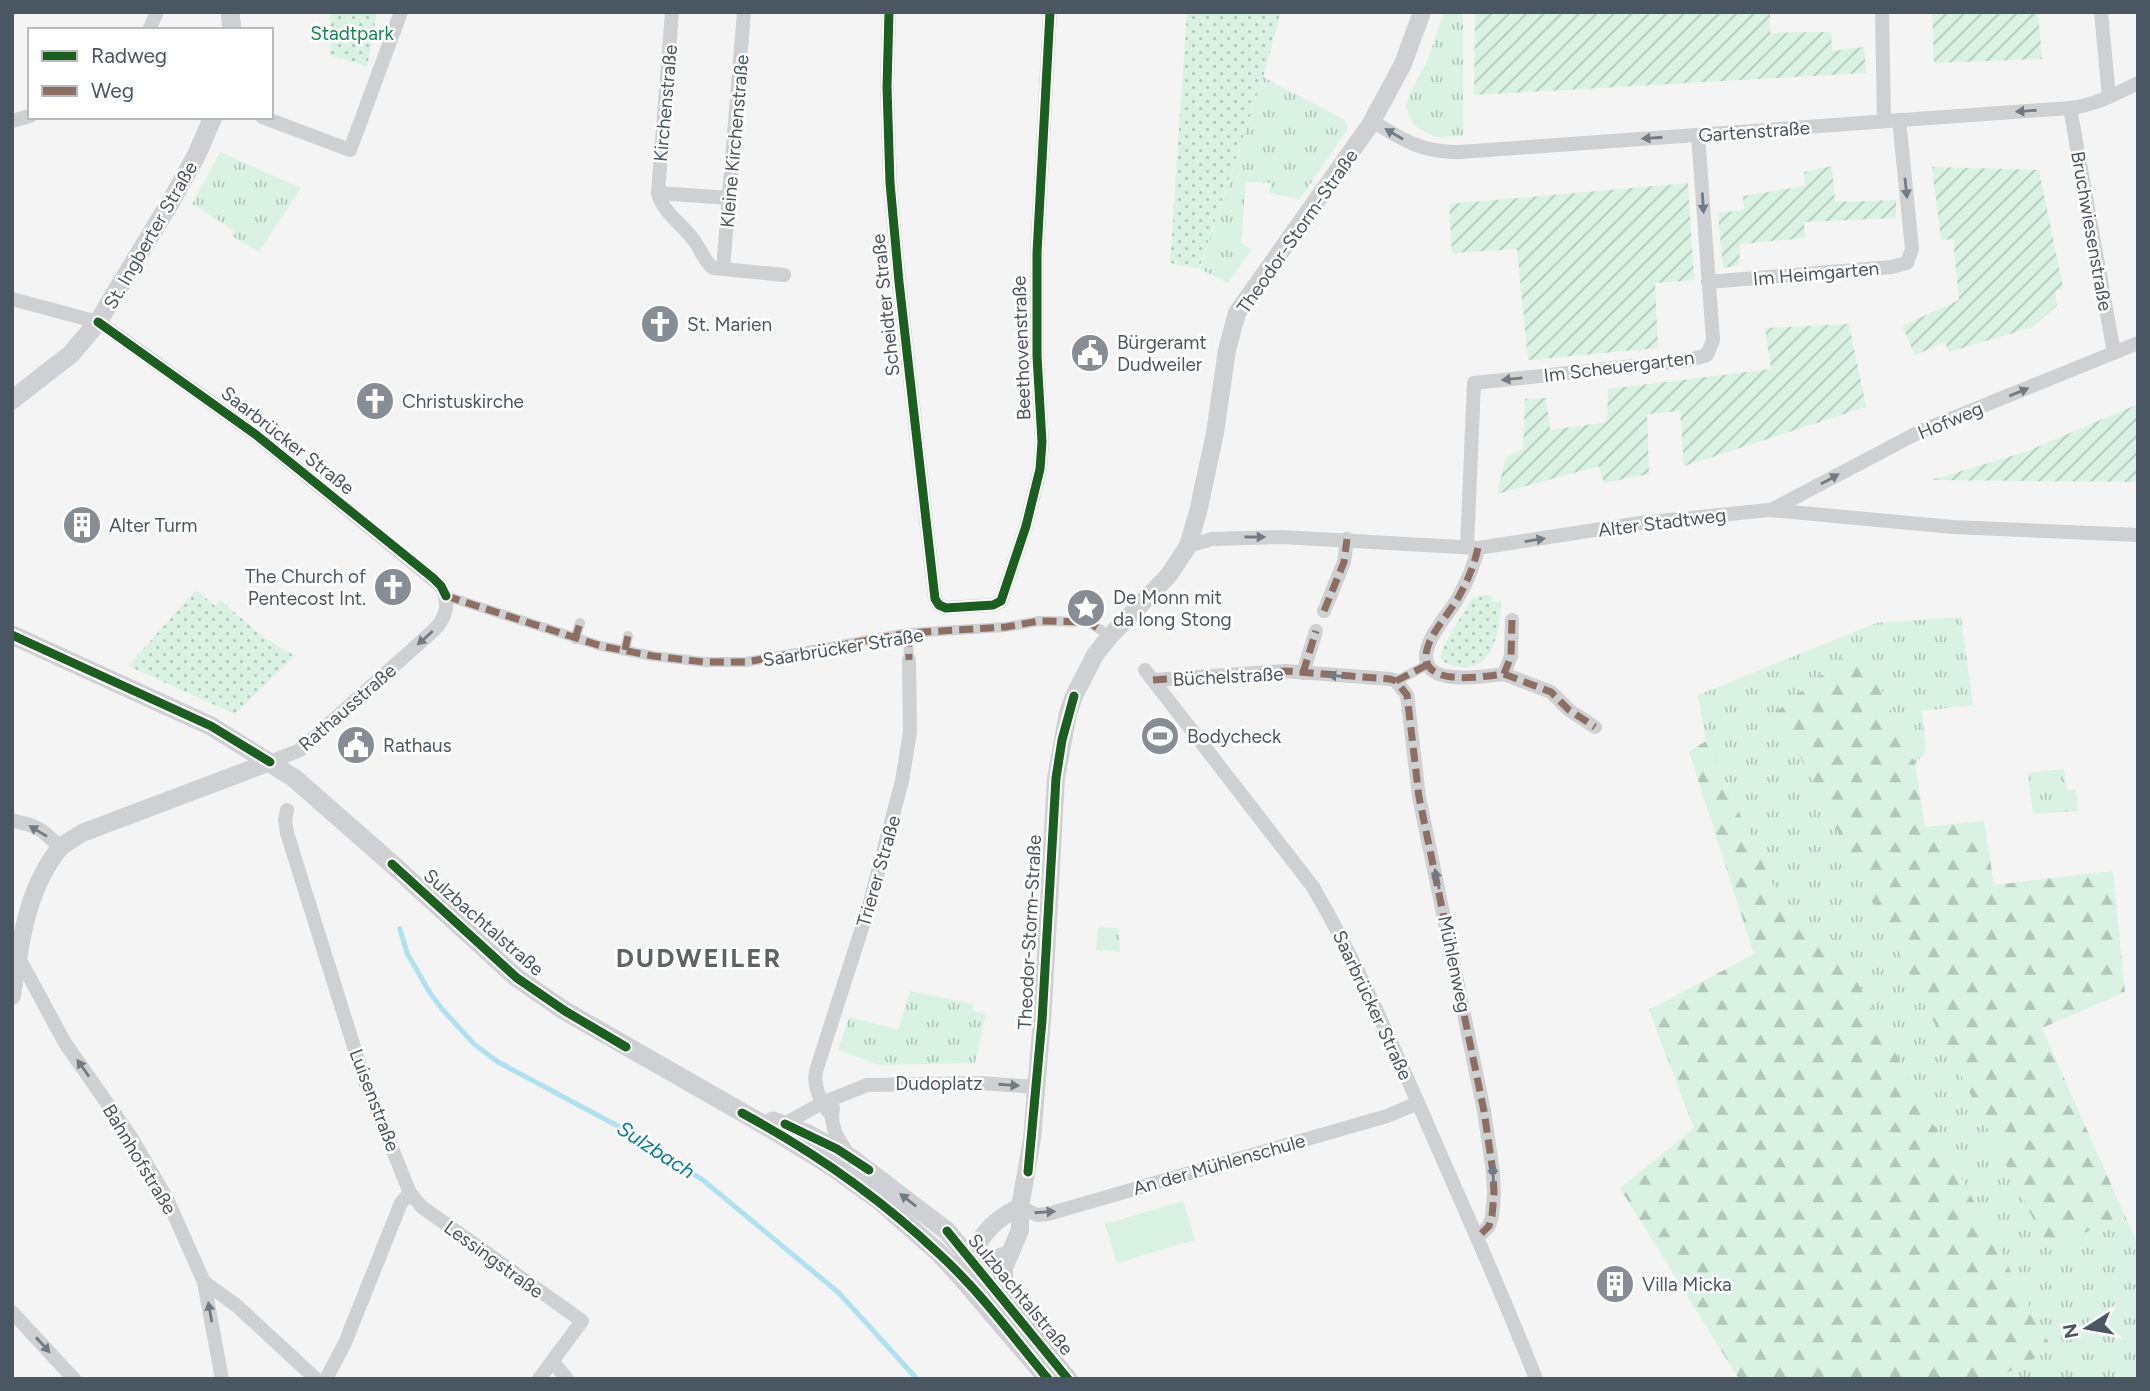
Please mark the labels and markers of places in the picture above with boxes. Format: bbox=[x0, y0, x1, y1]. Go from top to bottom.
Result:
church icon: St. Marien bbox=[639, 303, 681, 345]
place label: St. Marien bbox=[687, 313, 772, 336]
place label: Bürgeramt Dudweiler bbox=[1117, 331, 1207, 376]
public building icon: Bürgeramt Dudweiler bbox=[1069, 332, 1111, 374]
church icon: Christuskirche bbox=[354, 380, 396, 422]
place label: Christuskirche bbox=[402, 390, 524, 413]
building icon: Alter Turm bbox=[61, 504, 103, 546]
place label: Alter Turm bbox=[109, 514, 197, 537]
place label: The Church of Pentecost Int. bbox=[245, 565, 366, 610]
church icon: The Church of Pentecost Int. bbox=[372, 566, 414, 608]
place label: De Monn mit da long Stong bbox=[1113, 586, 1232, 631]
place icon: De Monn mit da long Stong bbox=[1065, 587, 1107, 629]
sports icon: Bodycheck bbox=[1139, 715, 1181, 757]
public building icon: Rathaus bbox=[335, 724, 377, 766]
place label: Bodycheck bbox=[1187, 725, 1282, 748]
place label: Rathaus bbox=[383, 734, 452, 757]
building icon: Villa Micka bbox=[1594, 1263, 1636, 1305]
place label: Villa Micka bbox=[1642, 1273, 1732, 1296]

